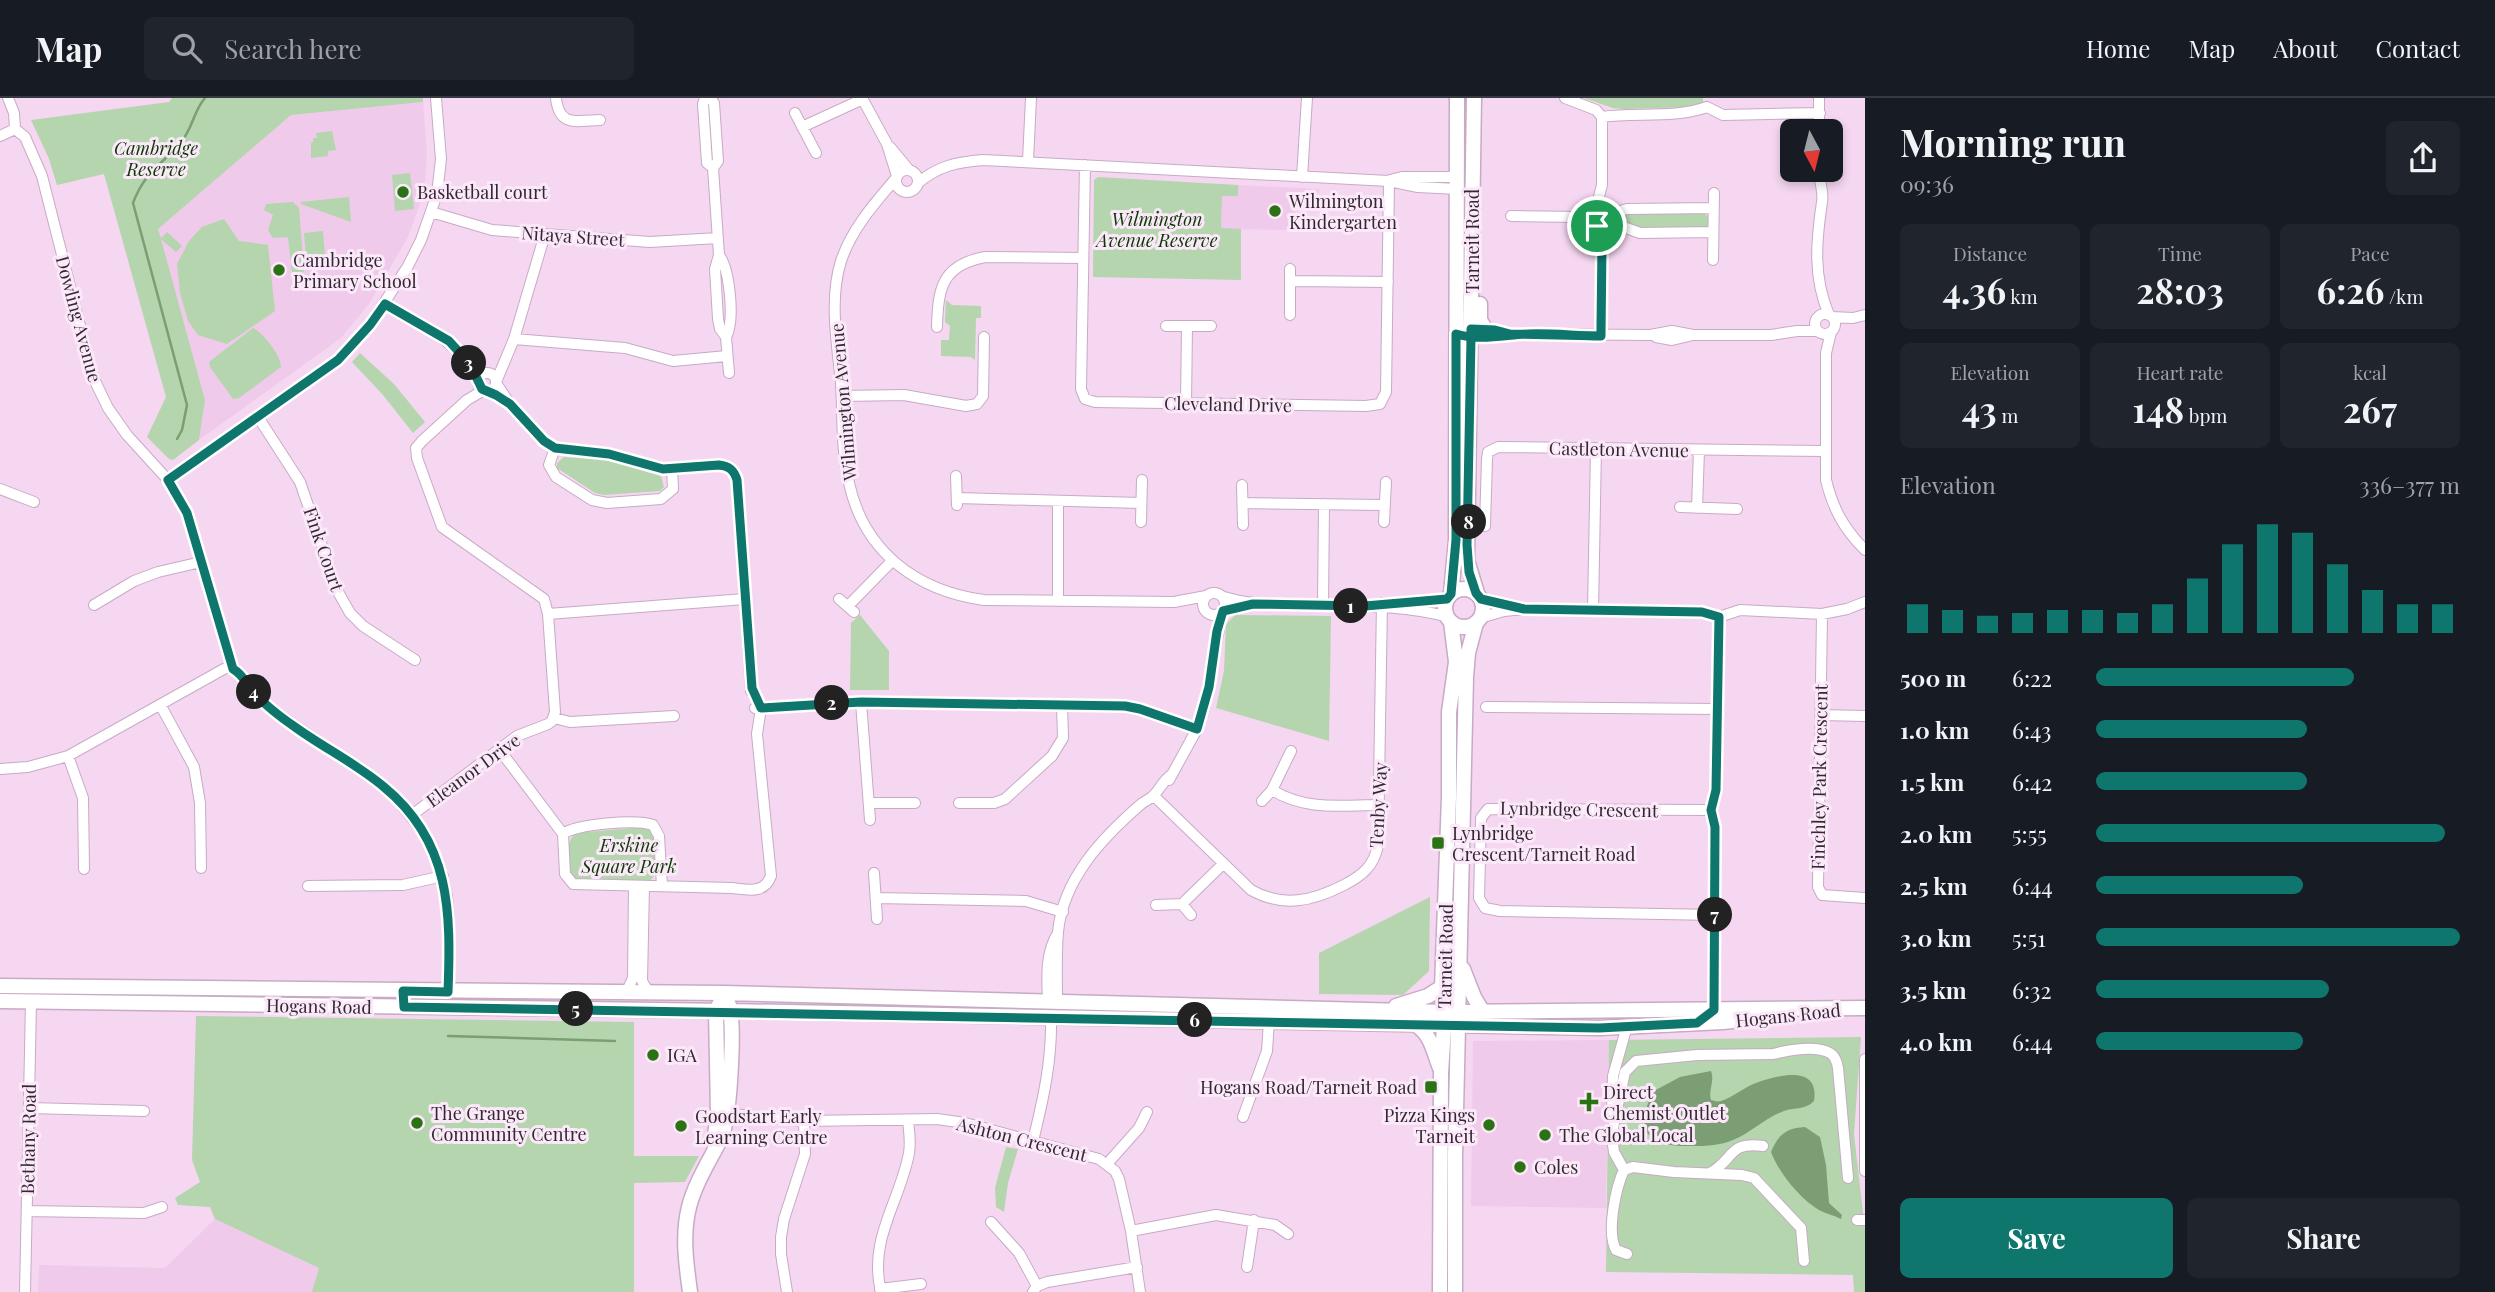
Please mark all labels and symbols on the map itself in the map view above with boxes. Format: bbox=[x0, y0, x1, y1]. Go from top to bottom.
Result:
north arrow bbox=[1780, 119, 1843, 182]
park label: Cambridge Reserve bbox=[114, 136, 198, 181]
place label: Basketball court bbox=[417, 180, 548, 204]
marker: Basketball court bbox=[395, 184, 411, 200]
street label: Tarneit Road bbox=[1460, 188, 1484, 293]
place label: Wilmington Kindergarten bbox=[1288, 189, 1397, 234]
pin bbox=[1567, 196, 1627, 256]
marker: Wilmington Kindergarten bbox=[1267, 203, 1283, 219]
park label: Wilmington Avenue Reserve bbox=[1095, 207, 1218, 252]
street label: Nitaya Street bbox=[521, 220, 626, 252]
place label: Cambridge Primary School bbox=[293, 248, 417, 293]
street label: Dowling Avenue bbox=[51, 253, 107, 385]
marker: Cambridge Primary School bbox=[271, 262, 287, 278]
street label: Wilmington Avenue bbox=[824, 322, 862, 483]
pin: 3 bbox=[452, 345, 486, 380]
street label: Cleveland Drive bbox=[1164, 391, 1292, 417]
street label: Castleton Avenue bbox=[1549, 436, 1689, 462]
street label: Fink Court bbox=[298, 504, 350, 595]
pin: 8 bbox=[1452, 504, 1486, 540]
pin: 1 bbox=[1334, 588, 1368, 624]
pin: 4 bbox=[236, 674, 272, 710]
street label: Finchley Park Crescent bbox=[1805, 683, 1833, 870]
pin: 2 bbox=[814, 686, 850, 720]
street label: Eleanor Drive bbox=[421, 728, 525, 812]
street label: Tenby Way bbox=[1364, 761, 1392, 849]
street label: Lynbridge Crescent bbox=[1500, 796, 1659, 822]
place label: Lynbridge Crescent/Tarneit Road bbox=[1452, 821, 1636, 866]
park label: Erskine Square Park bbox=[580, 833, 677, 878]
marker: Lynbridge Crescent/Tarneit Road bbox=[1430, 835, 1446, 851]
pin: 7 bbox=[1698, 898, 1732, 932]
street label: Tarneit Road bbox=[1432, 903, 1458, 1008]
pin: 5 bbox=[558, 992, 594, 1026]
street label: Hogans Road bbox=[266, 993, 373, 1019]
street label: Hogans Road bbox=[1734, 997, 1842, 1032]
pin: 6 bbox=[1178, 1002, 1212, 1038]
place label: IGA bbox=[667, 1043, 698, 1067]
marker: IGA bbox=[645, 1047, 661, 1063]
place label: Hogans Road/Tarneit Road bbox=[1200, 1075, 1418, 1099]
marker: Hogans Road/Tarneit Road bbox=[1423, 1079, 1439, 1095]
place label: Direct Chemist Outlet bbox=[1603, 1080, 1726, 1125]
street label: Bethany Road bbox=[15, 1083, 41, 1195]
marker: Direct Chemist Outlet bbox=[1581, 1094, 1597, 1110]
place label: The Grange Community Centre bbox=[431, 1101, 587, 1146]
place label: Pizza Kings Tarneit bbox=[1384, 1103, 1476, 1148]
place label: Goodstart Early Learning Centre bbox=[695, 1104, 828, 1149]
street label: Ashton Crescent bbox=[953, 1111, 1090, 1167]
marker: The Grange Community Centre bbox=[409, 1115, 425, 1131]
marker: Pizza Kings Tarneit bbox=[1481, 1117, 1497, 1133]
marker: Goodstart Early Learning Centre bbox=[673, 1118, 689, 1134]
place label: The Global Local bbox=[1559, 1123, 1694, 1147]
marker: The Global Local bbox=[1537, 1127, 1553, 1143]
place label: Coles bbox=[1534, 1155, 1578, 1179]
marker: Coles bbox=[1512, 1159, 1528, 1175]

